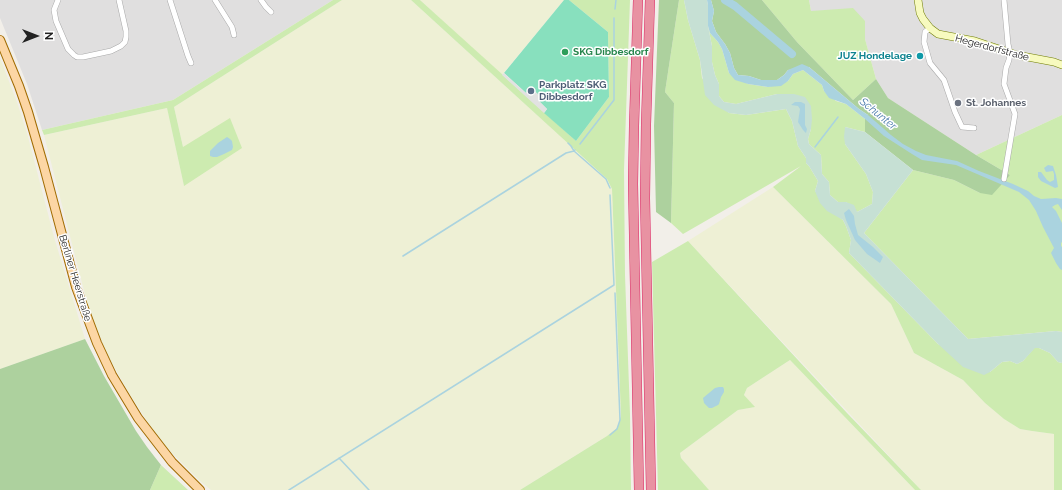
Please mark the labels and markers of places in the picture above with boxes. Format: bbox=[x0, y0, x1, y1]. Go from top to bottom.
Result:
place label: SKG Dibbesdorf bbox=[573, 46, 648, 58]
marker: SKG Dibbesdorf bbox=[560, 47, 570, 57]
place label: JUZ Hondelage bbox=[838, 50, 912, 62]
marker: JUZ Hondelage bbox=[915, 51, 925, 61]
place label: Parkplatz SKG Dibbesdorf bbox=[539, 79, 606, 102]
marker: Parkplatz SKG Dibbesdorf bbox=[526, 86, 536, 96]
place label: St. Johannes bbox=[966, 97, 1026, 109]
marker: St. Johannes bbox=[953, 98, 963, 108]

